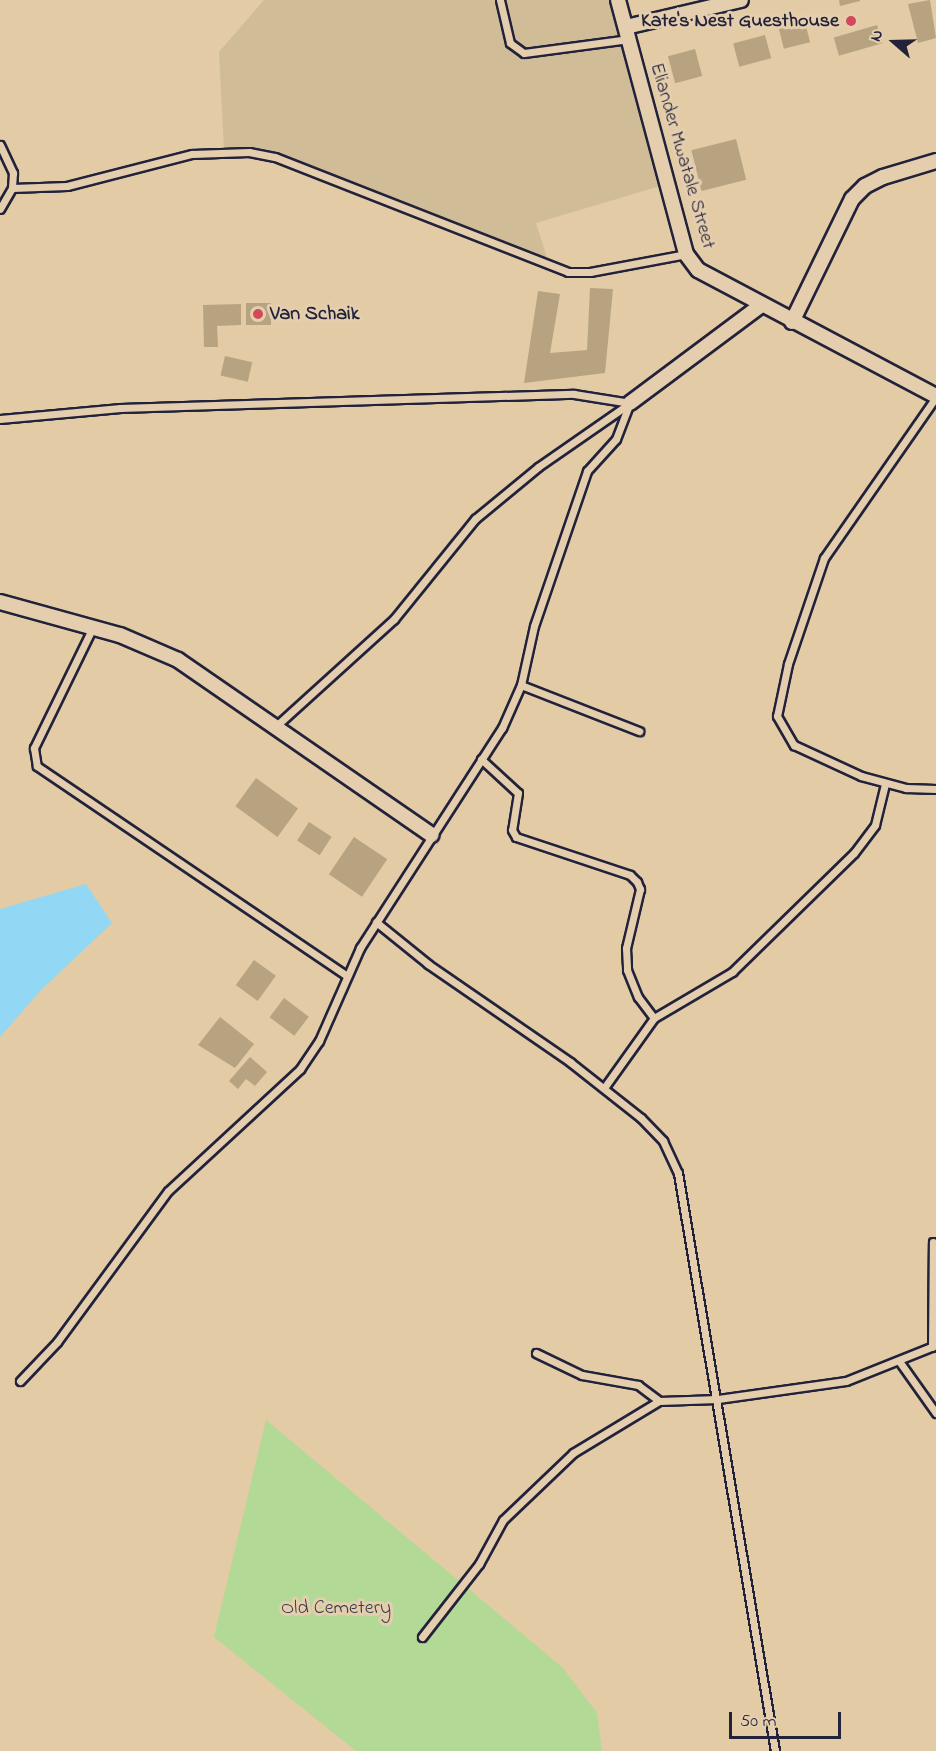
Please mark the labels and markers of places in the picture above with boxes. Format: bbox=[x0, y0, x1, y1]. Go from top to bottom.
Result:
place label: Kate's Nest Guesthouse bbox=[641, 9, 839, 33]
marker: Kate's Nest Guesthouse bbox=[844, 14, 858, 28]
place label: Van Schaik bbox=[270, 302, 359, 326]
marker: Van Schaik bbox=[251, 307, 265, 321]

